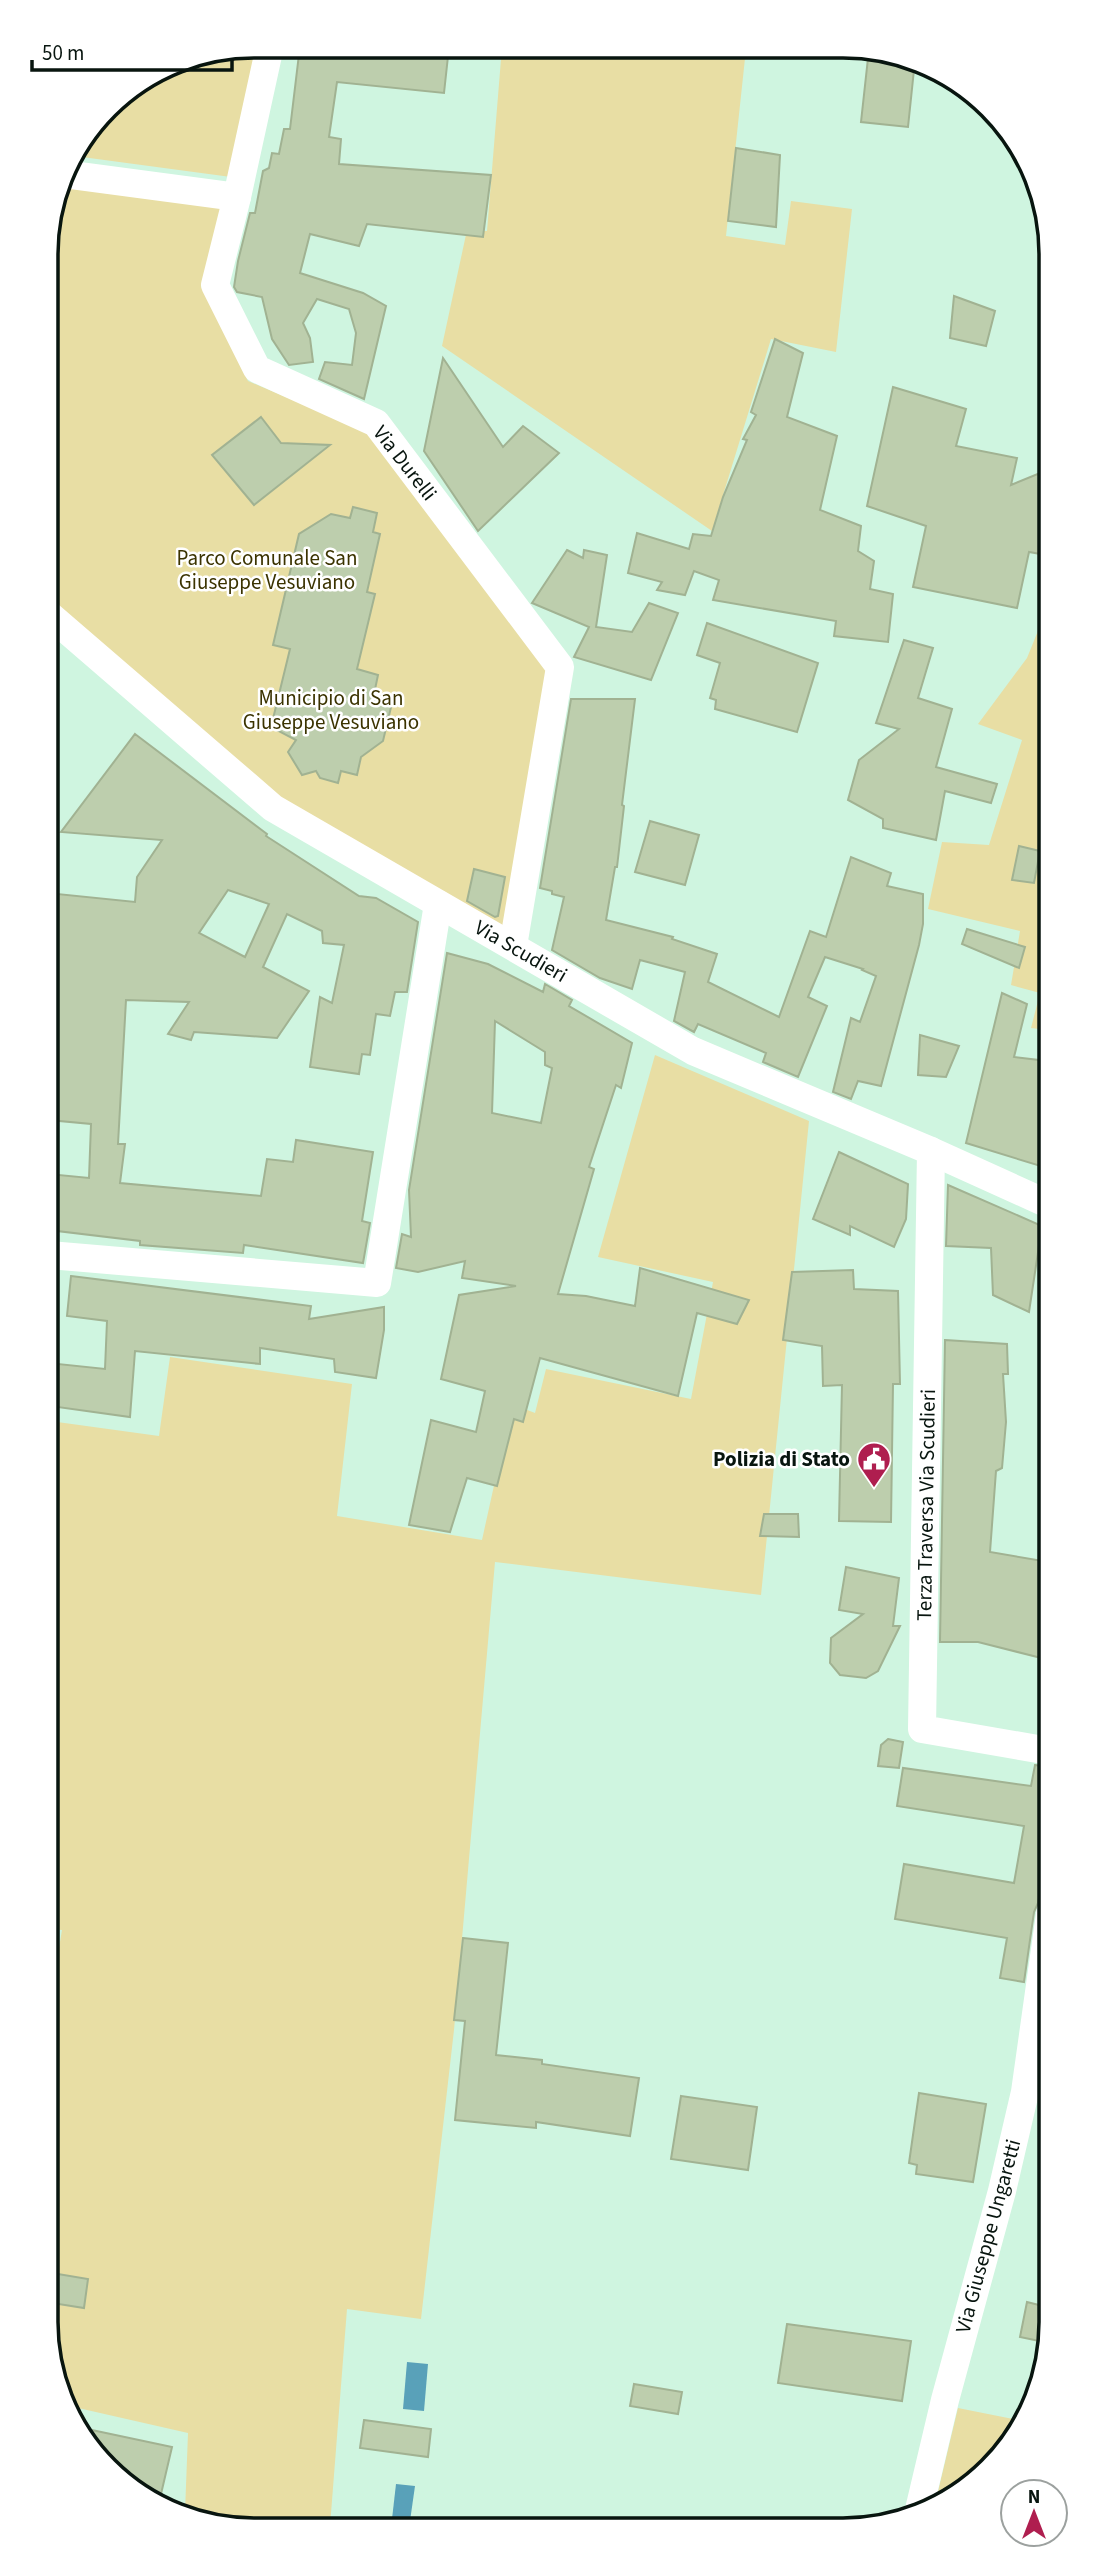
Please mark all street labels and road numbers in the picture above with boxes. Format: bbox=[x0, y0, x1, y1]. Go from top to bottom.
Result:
street label: Via Durelli bbox=[366, 419, 444, 507]
street label: Via Scudieri bbox=[469, 912, 573, 990]
street label: Terza Traversa Via Scudieri bbox=[909, 1389, 943, 1621]
street label: Via Giuseppe Ungaretti bbox=[948, 2136, 1028, 2336]

